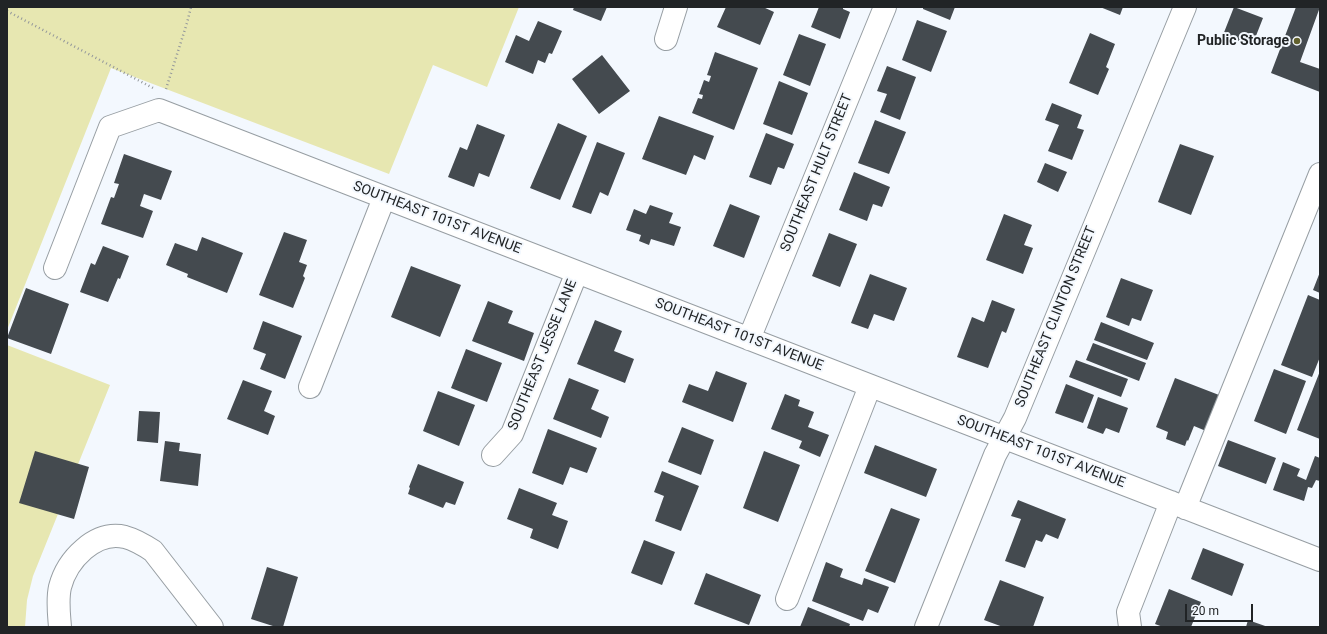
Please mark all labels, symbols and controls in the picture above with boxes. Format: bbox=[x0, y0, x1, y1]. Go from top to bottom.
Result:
place label: Public Storage bbox=[1197, 33, 1289, 49]
marker: Public Storage bbox=[1292, 36, 1302, 46]
street label: SOUTHEAST HULT STREET bbox=[778, 92, 856, 254]
street label: SOUTHEAST 101ST AVENUE bbox=[351, 178, 523, 258]
street label: SOUTHEAST CLINTON STREET bbox=[1012, 224, 1100, 410]
street label: SOUTHEAST JESSE LANE bbox=[505, 277, 581, 433]
street label: SOUTHEAST 101ST AVENUE bbox=[653, 295, 825, 375]
street label: SOUTHEAST 101ST AVENUE bbox=[955, 412, 1127, 492]
scale bar bbox=[1187, 596, 1255, 622]
text: 20 m bbox=[1192, 604, 1219, 618]

